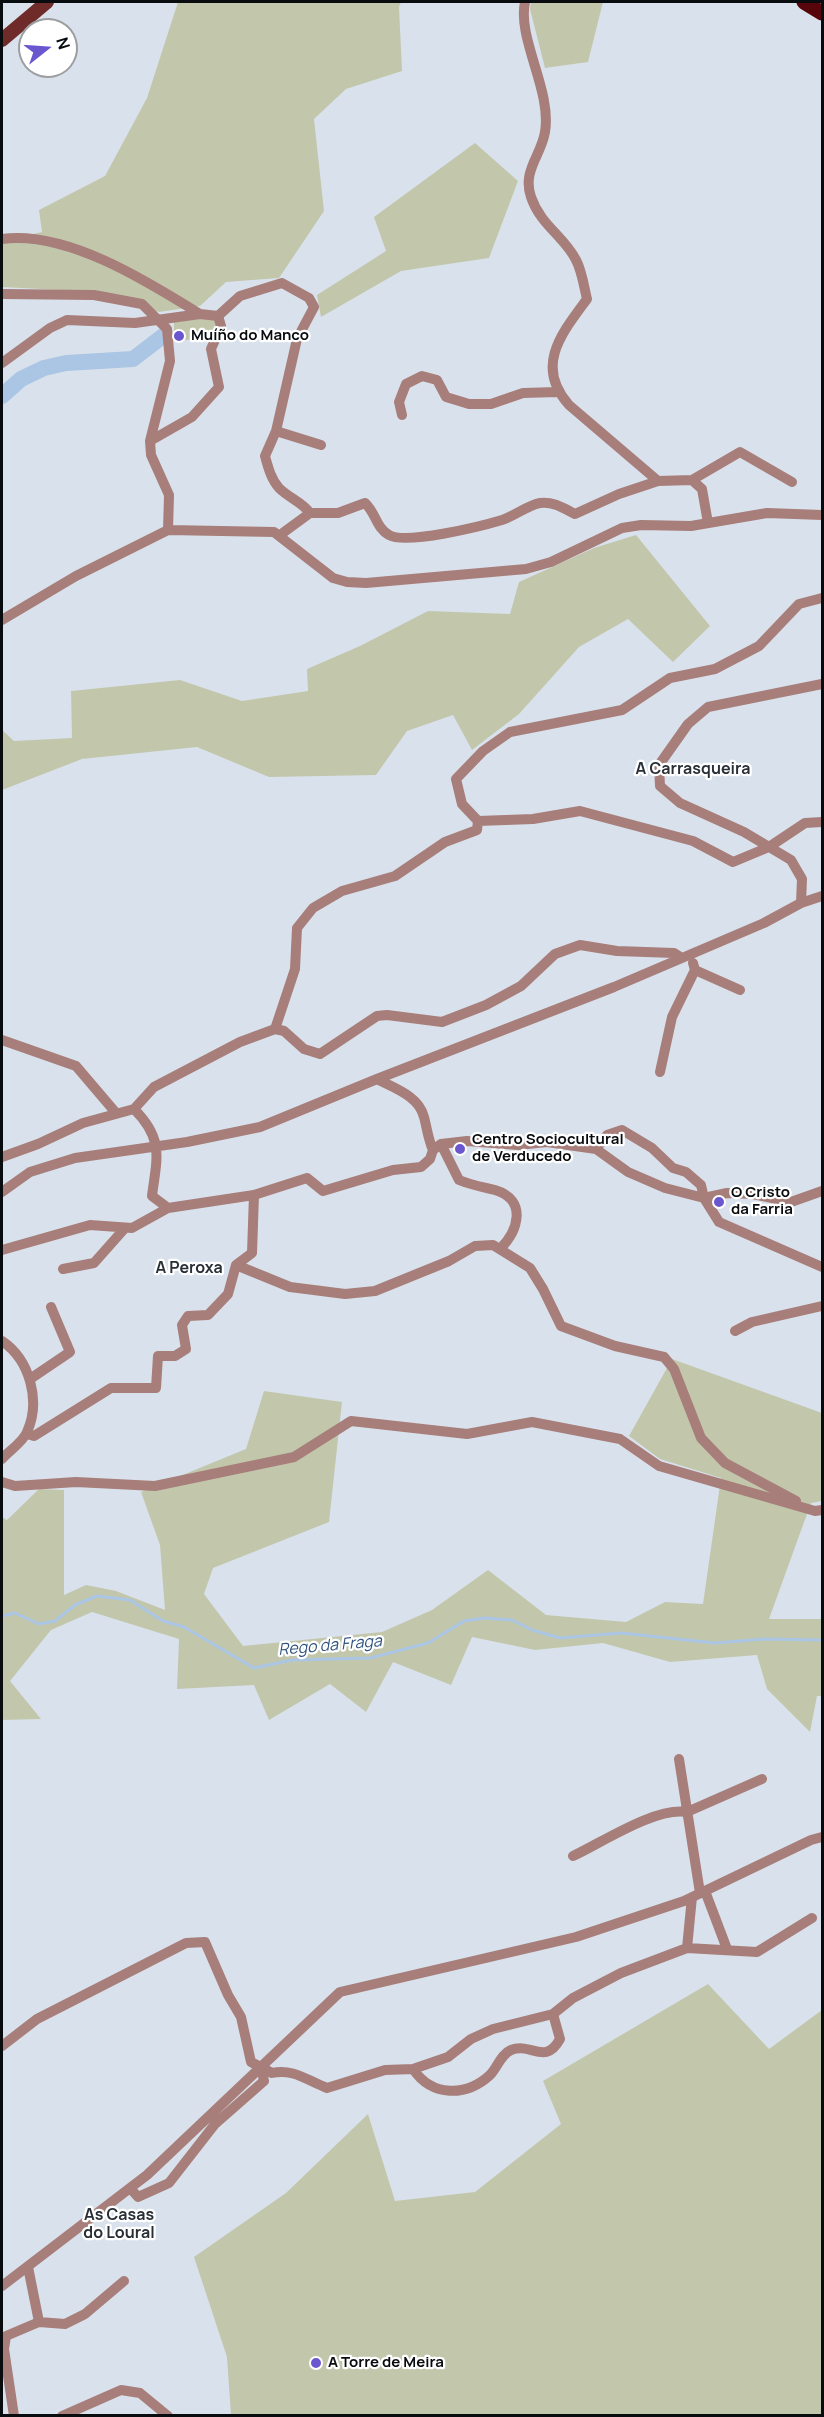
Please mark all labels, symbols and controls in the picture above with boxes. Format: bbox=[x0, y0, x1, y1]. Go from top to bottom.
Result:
north arrow bbox=[18, 18, 78, 78]
text: N bbox=[51, 35, 76, 52]
place label: Muíño do Manco bbox=[191, 327, 309, 345]
marker: Muíño do Manco bbox=[172, 329, 186, 343]
district label: A Carrasqueira bbox=[636, 760, 750, 780]
place label: Centro Sociocultural de Verducedo bbox=[472, 1131, 624, 1166]
marker: Centro Sociocultural de Verducedo bbox=[453, 1142, 467, 1156]
place label: O Cristo da Farria bbox=[731, 1184, 793, 1219]
marker: O Cristo da Farria bbox=[712, 1195, 726, 1209]
district label: A Peroxa bbox=[155, 1259, 223, 1279]
water label: Rego da Fraga bbox=[277, 1632, 383, 1660]
district label: As Casas do Loural bbox=[83, 2206, 155, 2244]
place label: A Torre de Meira bbox=[328, 2354, 444, 2372]
marker: A Torre de Meira bbox=[309, 2356, 323, 2370]

